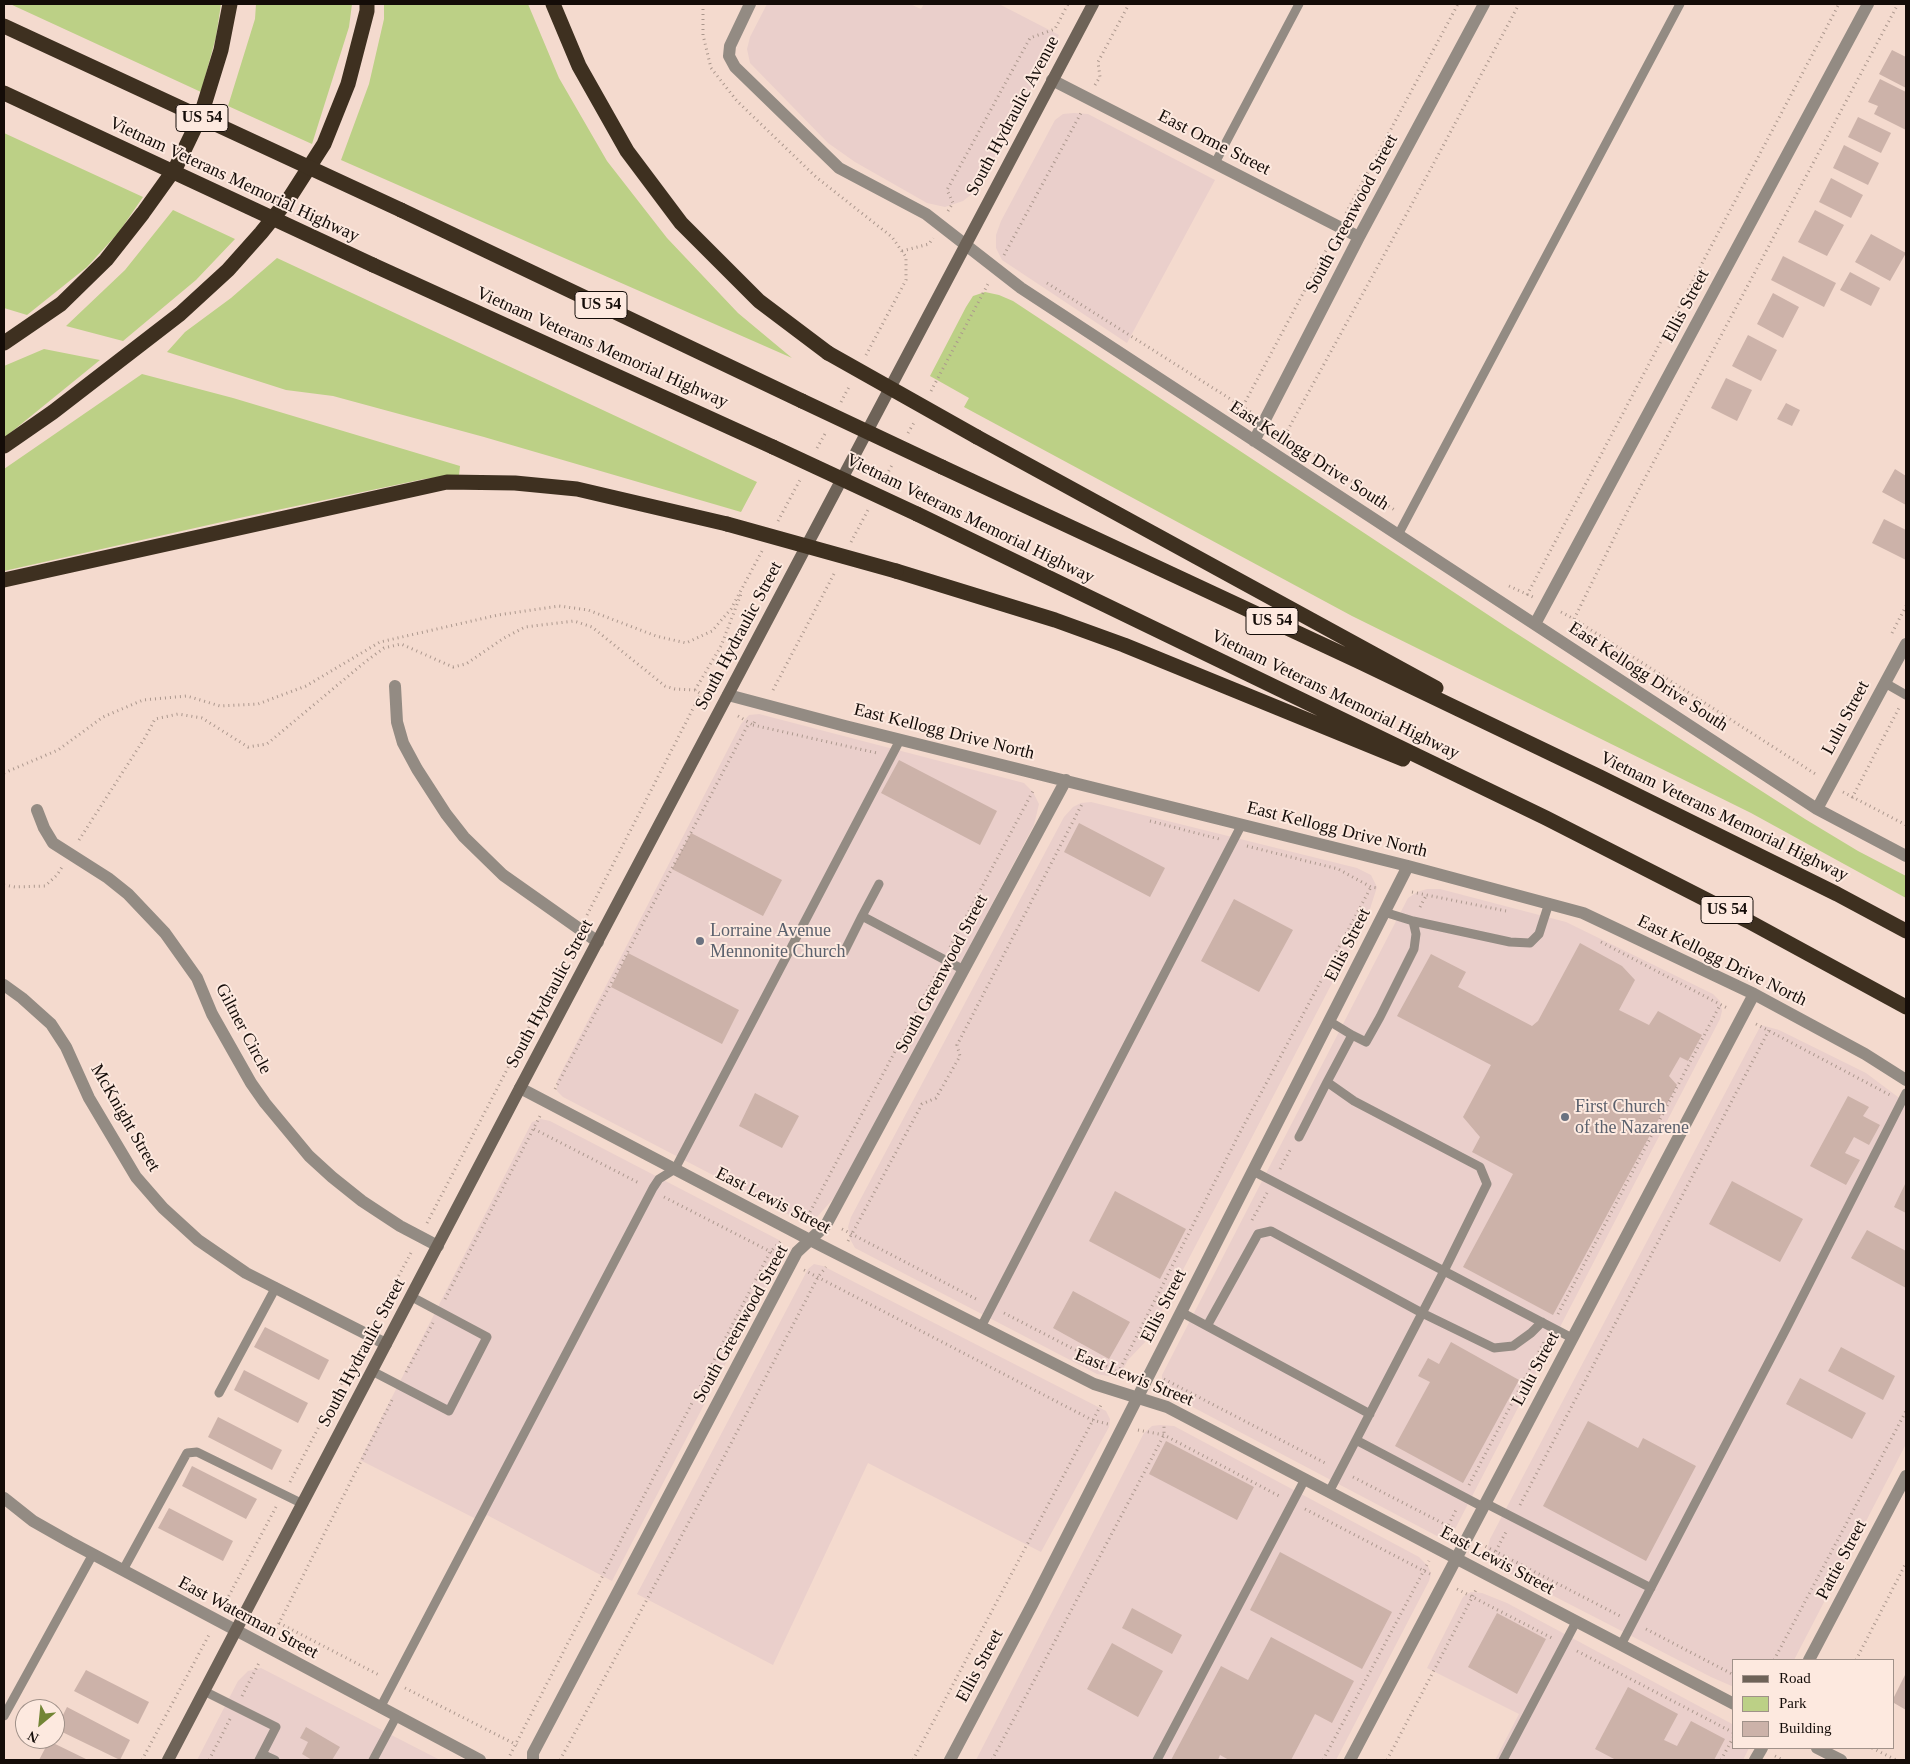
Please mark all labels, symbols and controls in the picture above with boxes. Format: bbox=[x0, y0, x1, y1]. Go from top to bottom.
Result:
street label: South Hydraulic Avenue bbox=[962, 33, 1064, 199]
road number: US 54 bbox=[176, 105, 228, 132]
street label: East Orme Street bbox=[1154, 105, 1274, 181]
street label: Vietnam Veterans Memorial Highway bbox=[106, 112, 362, 248]
street label: South Greenwood Street bbox=[1301, 131, 1403, 297]
street label: Ellis Street bbox=[1658, 266, 1714, 346]
street label: Vietnam Veterans Memorial Highway bbox=[473, 283, 731, 413]
road number: US 54 bbox=[575, 292, 627, 318]
street label: East Kellogg Drive South bbox=[1225, 396, 1393, 516]
street label: Vietnam Veterans Memorial Highway bbox=[842, 449, 1098, 589]
street label: South Hydraulic Street bbox=[691, 558, 787, 714]
road number: US 54 bbox=[1246, 608, 1298, 634]
street label: East Kellogg Drive South bbox=[1564, 617, 1732, 737]
street label: Vietnam Veterans Memorial Highway bbox=[1207, 625, 1463, 765]
street label: Lulu Street bbox=[1818, 677, 1874, 759]
street label: East Kellogg Drive North bbox=[851, 699, 1037, 765]
street label: Vietnam Veterans Memorial Highway bbox=[1596, 747, 1852, 887]
street label: East Kellogg Drive North bbox=[1244, 797, 1430, 863]
street label: South Greenwood Street bbox=[891, 891, 993, 1057]
road number: US 54 bbox=[1701, 896, 1753, 924]
street label: Ellis Street bbox=[1320, 905, 1376, 985]
street label: East Kellogg Drive North bbox=[1634, 911, 1810, 1011]
street label: South Hydraulic Street bbox=[502, 916, 598, 1072]
place label: Lorraine Avenue Mennonite Church bbox=[710, 920, 845, 962]
marker: Lorraine Avenue Mennonite Church bbox=[694, 935, 706, 947]
street label: Giltner Circle bbox=[210, 980, 276, 1078]
street label: McKnight Street bbox=[86, 1060, 164, 1176]
place label: First Church of the Nazarene bbox=[1575, 1096, 1689, 1138]
marker: First Church of the Nazarene bbox=[1559, 1111, 1571, 1123]
street label: East Lewis Street bbox=[712, 1163, 834, 1239]
street label: South Greenwood Street bbox=[689, 1241, 793, 1407]
street label: Ellis Street bbox=[1136, 1266, 1192, 1346]
street label: South Hydraulic Street bbox=[314, 1275, 410, 1431]
street label: Lulu Street bbox=[1508, 1328, 1564, 1410]
street label: East Lewis Street bbox=[1072, 1344, 1196, 1412]
street label: Pattie Street bbox=[1812, 1516, 1872, 1604]
street label: East Lewis Street bbox=[1436, 1522, 1558, 1600]
street label: East Waterman Street bbox=[174, 1572, 322, 1664]
street label: Ellis Street bbox=[952, 1626, 1008, 1706]
legend bbox=[1732, 1659, 1895, 1749]
text: Road bbox=[1779, 1670, 1811, 1686]
text: Park bbox=[1779, 1695, 1807, 1711]
north arrow bbox=[15, 1699, 65, 1749]
text: Building bbox=[1779, 1720, 1832, 1736]
text: N bbox=[25, 1728, 41, 1746]

